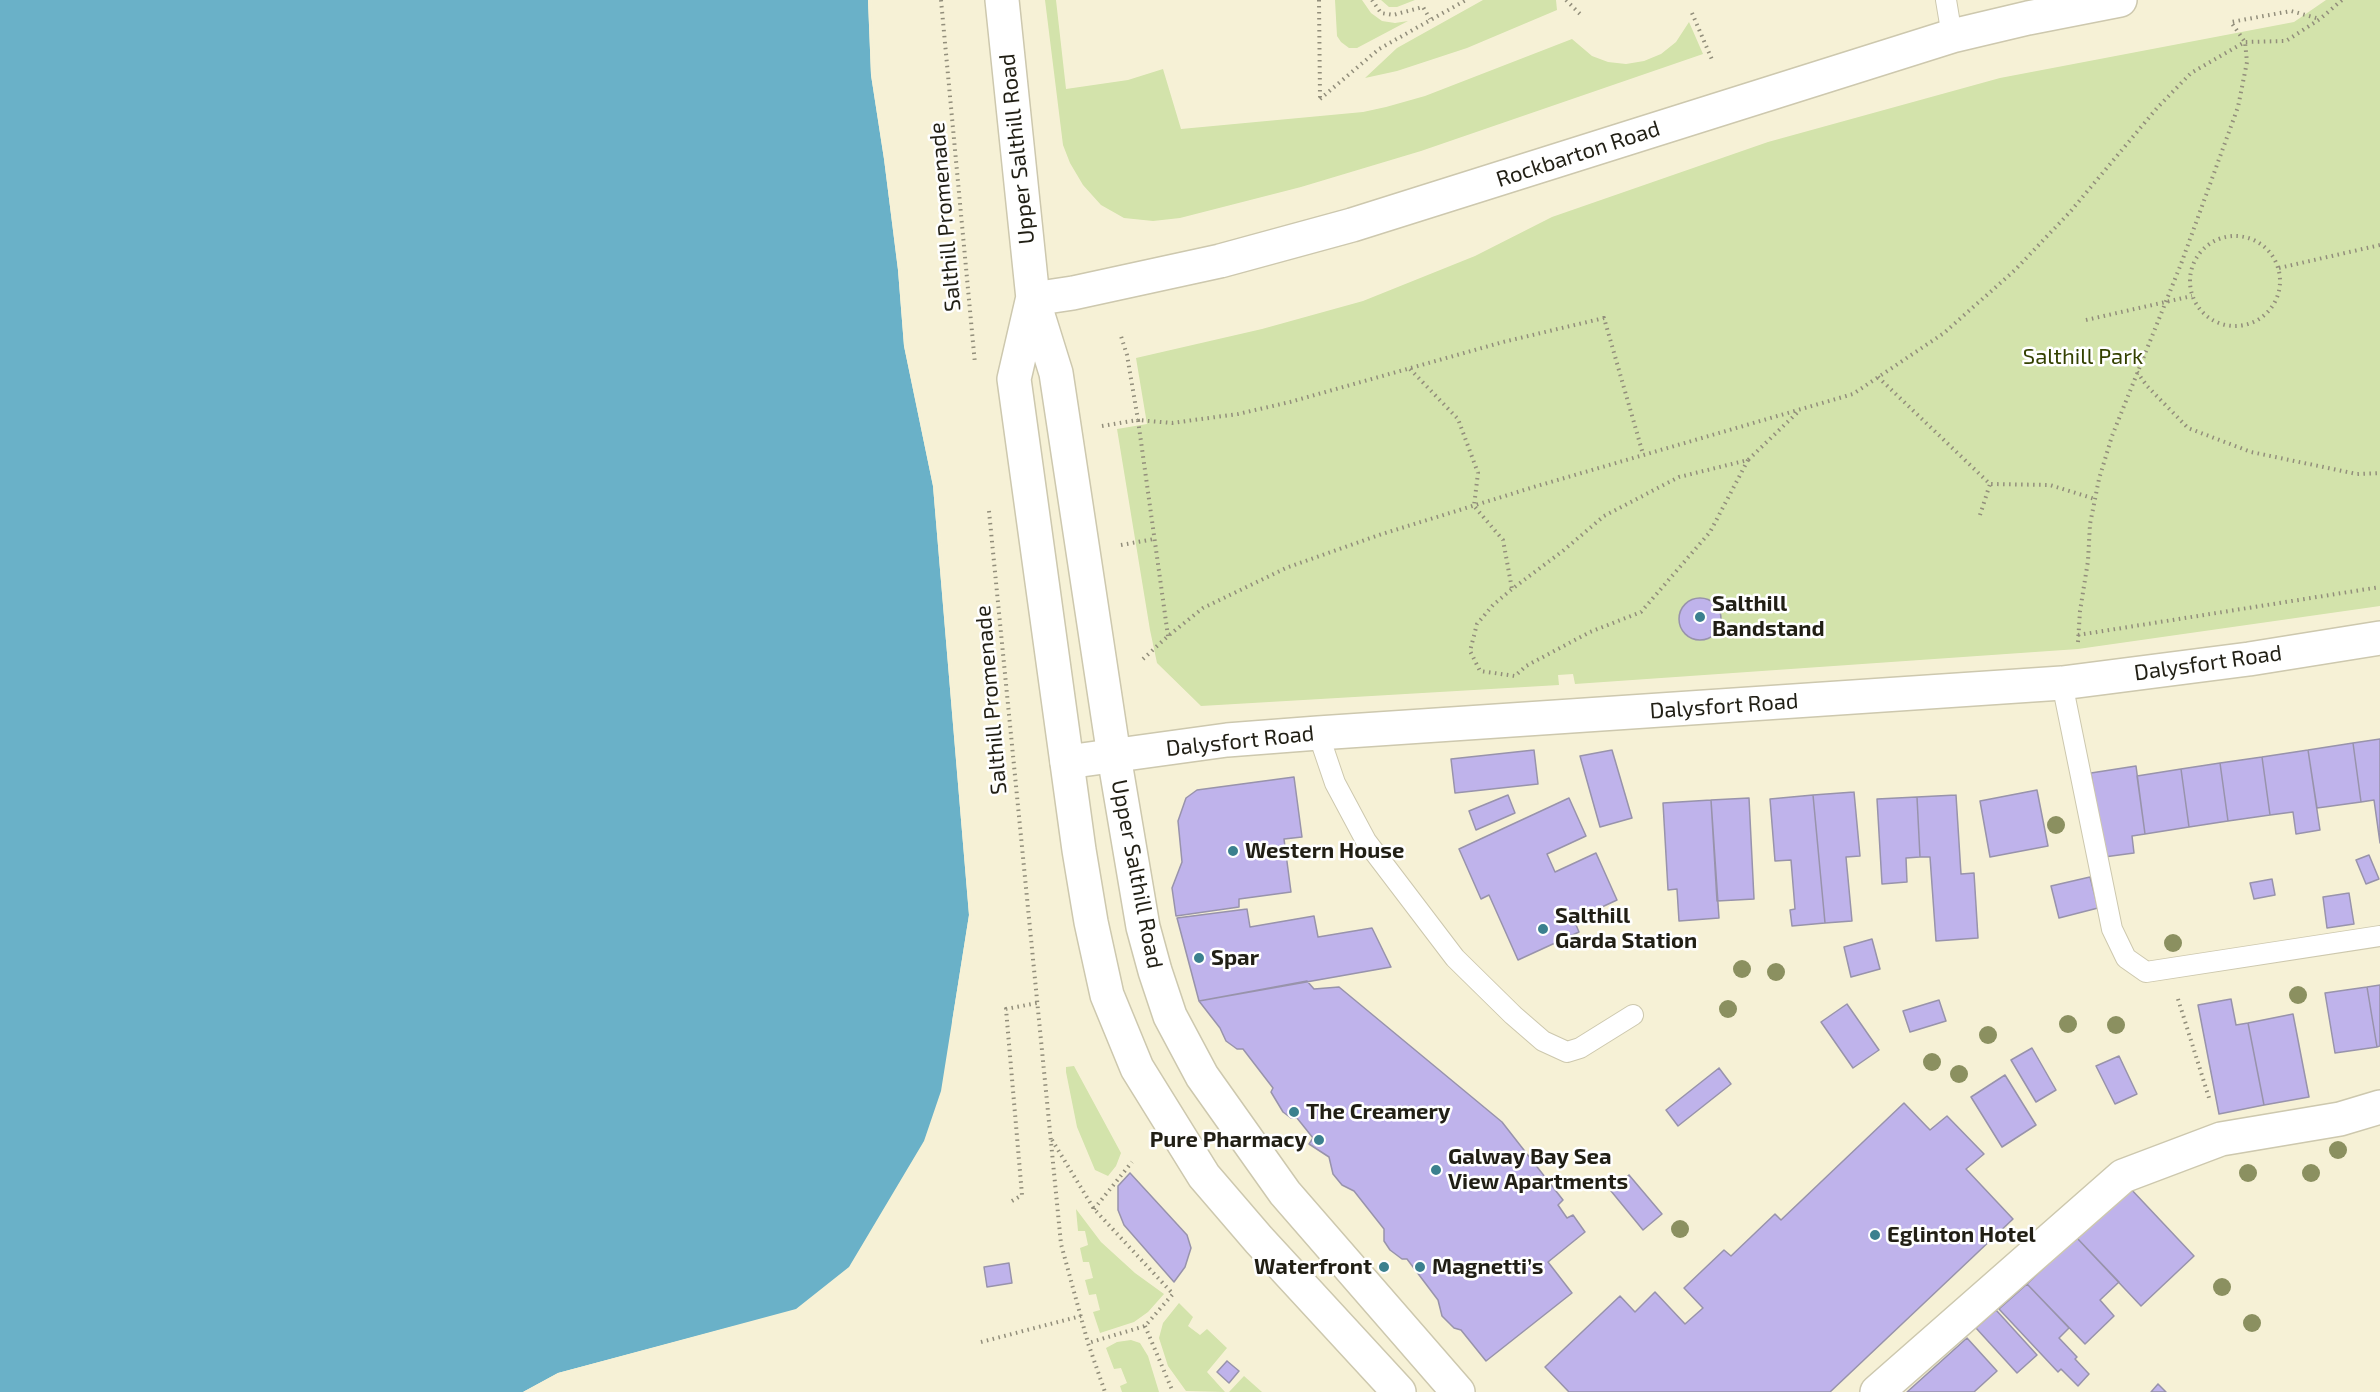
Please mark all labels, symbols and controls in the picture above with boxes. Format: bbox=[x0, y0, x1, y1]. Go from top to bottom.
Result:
street label: Upper Salthill Road bbox=[994, 52, 1040, 246]
street label: Rockbarton Road bbox=[1493, 115, 1663, 193]
street label: Salthill Promenade bbox=[924, 121, 966, 313]
park label: Salthill Park bbox=[2023, 344, 2143, 370]
place label: Salthill Bandstand bbox=[1712, 591, 1825, 642]
street label: Salthill Promenade bbox=[970, 604, 1012, 796]
marker: Salthill Bandstand bbox=[1693, 610, 1707, 624]
street label: Dalysfort Road bbox=[2132, 640, 2284, 686]
street label: Dalysfort Road bbox=[1649, 688, 1799, 724]
street label: Dalysfort Road bbox=[1165, 720, 1315, 762]
street label: Upper Salthill Road bbox=[1106, 777, 1168, 971]
place label: Western House bbox=[1245, 838, 1404, 864]
marker: Western House bbox=[1226, 844, 1240, 858]
place label: Salthill Garda Station bbox=[1555, 903, 1697, 954]
marker: Salthill Garda Station bbox=[1536, 922, 1550, 936]
place label: Spar bbox=[1211, 945, 1259, 971]
marker: Spar bbox=[1192, 951, 1206, 965]
place label: The Creamery bbox=[1306, 1099, 1450, 1125]
marker: The Creamery bbox=[1287, 1105, 1301, 1119]
place label: Pure Pharmacy bbox=[1150, 1127, 1307, 1153]
marker: Pure Pharmacy bbox=[1312, 1133, 1326, 1147]
place label: Galway Bay Sea View Apartments bbox=[1448, 1144, 1628, 1196]
marker: Galway Bay Sea View Apartments bbox=[1429, 1163, 1443, 1177]
place label: Eglinton Hotel bbox=[1887, 1222, 2036, 1248]
marker: Eglinton Hotel bbox=[1868, 1228, 1882, 1242]
place label: Waterfront bbox=[1254, 1254, 1372, 1280]
place label: Magnetti’s bbox=[1432, 1254, 1543, 1280]
marker: Waterfront bbox=[1377, 1260, 1391, 1274]
marker: Magnetti’s bbox=[1413, 1260, 1427, 1274]

